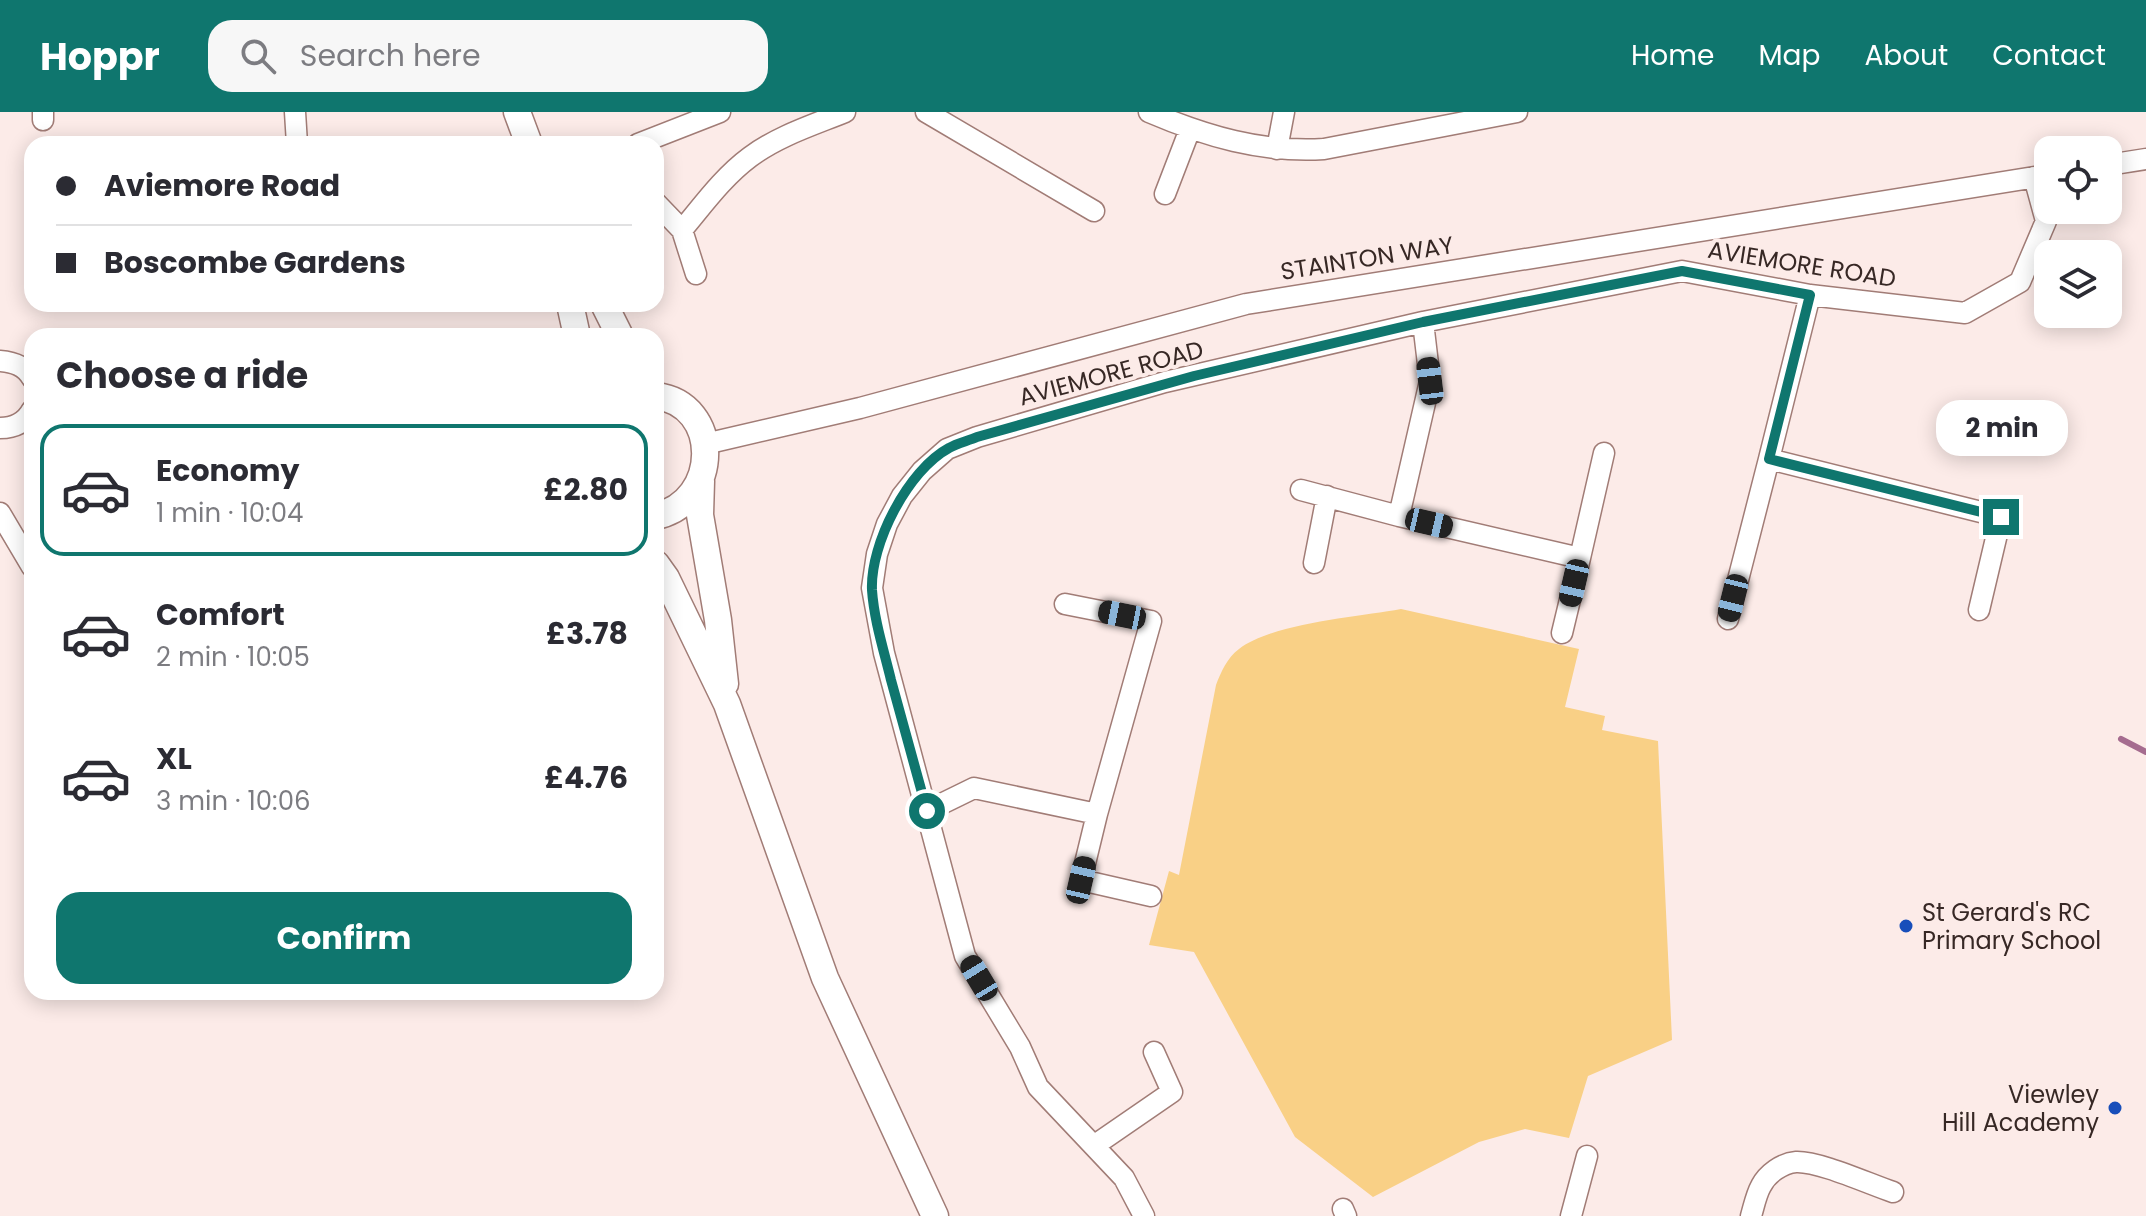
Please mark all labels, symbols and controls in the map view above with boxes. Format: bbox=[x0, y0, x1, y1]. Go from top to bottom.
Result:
search box bbox=[208, 20, 768, 92]
text: Hoppr bbox=[40, 30, 160, 83]
icon: search bbox=[236, 34, 280, 78]
text: Search here bbox=[300, 34, 481, 77]
text: Home bbox=[1631, 36, 1714, 75]
text: Map bbox=[1758, 36, 1820, 75]
text: About bbox=[1864, 36, 1948, 75]
text: Contact bbox=[1992, 36, 2106, 75]
map controls bbox=[2034, 136, 2122, 328]
button: locate bbox=[2034, 136, 2122, 224]
text: Aviemore Road bbox=[104, 164, 340, 207]
street label: STAINTON WAY bbox=[1278, 228, 1456, 288]
street label: AVIEMORE ROAD bbox=[1706, 233, 1898, 295]
button: layers bbox=[2034, 240, 2122, 328]
text: Boscombe Gardens bbox=[104, 241, 406, 284]
street label: AVIEMORE ROAD bbox=[1015, 332, 1207, 414]
text: Choose a ride bbox=[56, 350, 308, 401]
car bbox=[1415, 356, 1445, 406]
callout: 2 min bbox=[1935, 401, 2067, 457]
text: 2 min bbox=[1965, 410, 2039, 446]
text: Economy bbox=[156, 449, 300, 492]
icon: car bbox=[60, 454, 132, 526]
text: £2.80 bbox=[544, 468, 628, 511]
text: 1 min · 10:04 bbox=[156, 495, 303, 531]
route end bbox=[1983, 499, 2019, 535]
car bbox=[1403, 506, 1455, 540]
car bbox=[1557, 557, 1591, 609]
car bbox=[1716, 572, 1750, 624]
text: Comfort bbox=[156, 593, 285, 636]
icon: car bbox=[60, 598, 132, 670]
car bbox=[1096, 599, 1148, 631]
text: £3.78 bbox=[546, 612, 628, 655]
text: 2 min · 10:05 bbox=[156, 639, 310, 675]
text: XL bbox=[156, 737, 192, 780]
icon: car bbox=[60, 742, 132, 814]
text: £4.76 bbox=[544, 756, 628, 799]
text: 3 min · 10:06 bbox=[156, 783, 311, 819]
route start bbox=[909, 793, 945, 829]
car bbox=[1064, 854, 1098, 906]
button: Confirm bbox=[56, 892, 632, 984]
place label: St Gerard's RC Primary School bbox=[1922, 896, 2101, 957]
marker: St Gerard's RC Primary School bbox=[1897, 917, 1915, 935]
car bbox=[956, 951, 1002, 1005]
place label: Viewley Hill Academy bbox=[1942, 1078, 2099, 1139]
marker: Viewley Hill Academy bbox=[2106, 1099, 2124, 1117]

